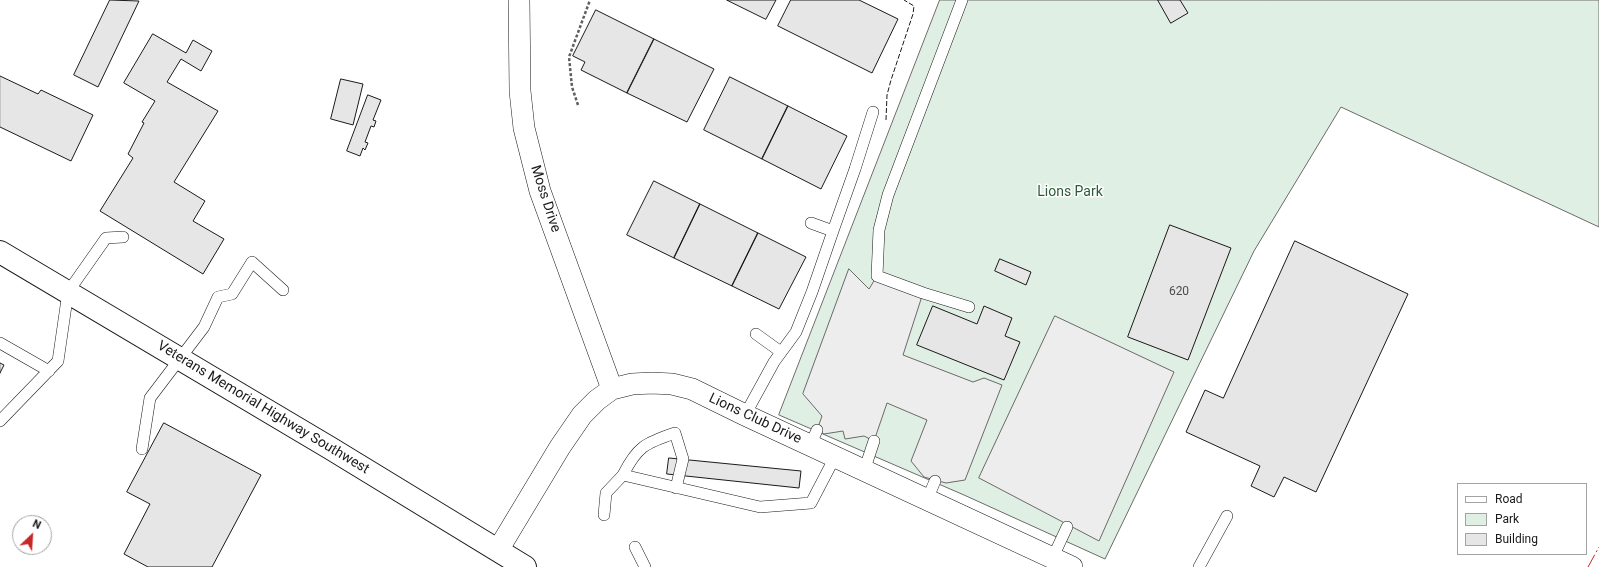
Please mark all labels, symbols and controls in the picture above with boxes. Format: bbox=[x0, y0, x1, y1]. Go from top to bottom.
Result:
street label: Moss Drive bbox=[526, 163, 564, 235]
park label: Lions Park bbox=[1037, 184, 1103, 200]
house number: 620 bbox=[1169, 285, 1189, 299]
street label: Veterans Memorial Highway Southwest bbox=[154, 338, 372, 478]
street label: Lions Club Drive bbox=[706, 390, 804, 448]
legend bbox=[1457, 483, 1587, 555]
text: Road bbox=[1495, 492, 1523, 506]
text: Park bbox=[1495, 512, 1519, 526]
north arrow bbox=[12, 515, 52, 555]
text: N bbox=[31, 517, 43, 532]
text: Building bbox=[1495, 532, 1538, 546]

